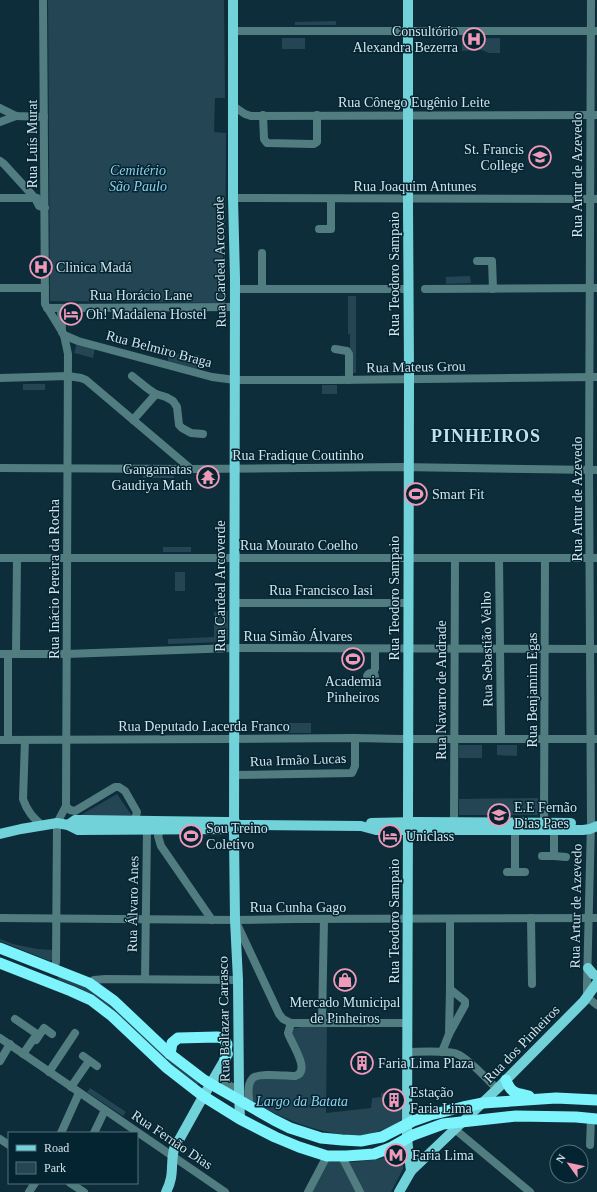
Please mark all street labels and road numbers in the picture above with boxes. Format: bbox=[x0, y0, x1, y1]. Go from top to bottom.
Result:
street label: Rua Cônego Eugênio Leite bbox=[338, 95, 490, 110]
street label: Rua Luís Murat bbox=[25, 100, 40, 188]
street label: Rua Artur de Azevedo bbox=[570, 113, 585, 237]
street label: Rua Joaquim Antunes bbox=[354, 179, 476, 194]
street label: Rua Cardeal Arcoverde bbox=[211, 196, 229, 328]
street label: Rua Teodoro Sampaio bbox=[387, 212, 402, 336]
street label: Rua Horácio Lane bbox=[90, 288, 192, 303]
street label: Rua Belmiro Braga bbox=[104, 328, 214, 371]
street label: Rua Mateus Grou bbox=[366, 359, 466, 375]
street label: Rua Artur de Azevedo bbox=[570, 437, 585, 561]
street label: Rua Fradique Coutinho bbox=[232, 448, 364, 463]
street label: Rua Inácio Pereira da Rocha bbox=[47, 498, 62, 659]
street label: Rua Cardeal Arcoverde bbox=[213, 520, 228, 652]
street label: Rua Teodoro Sampaio bbox=[387, 536, 402, 660]
street label: Rua Mourato Coelho bbox=[240, 538, 358, 553]
street label: Rua Francisco Iasi bbox=[269, 583, 373, 598]
street label: Rua Sebastião Velho bbox=[478, 591, 496, 707]
street label: Rua Navarro de Andrade bbox=[434, 620, 449, 760]
street label: Rua Simão Álvares bbox=[244, 628, 352, 644]
street label: Rua Benjamim Egas bbox=[525, 632, 540, 748]
street label: Rua Deputado Lacerda Franco bbox=[118, 719, 290, 734]
street label: Rua Irmão Lucas bbox=[250, 751, 346, 769]
street label: Rua Artur de Azevedo bbox=[567, 843, 585, 969]
street label: Rua Álvaro Anes bbox=[124, 856, 141, 952]
street label: Rua Teodoro Sampaio bbox=[387, 859, 402, 983]
street label: Rua Cunha Gago bbox=[250, 900, 346, 915]
street label: Rua Baltazar Carrasco bbox=[215, 956, 233, 1082]
street label: Rua dos Pinheiros bbox=[481, 1002, 563, 1086]
street label: Rua Fernão Dias bbox=[129, 1107, 215, 1173]

